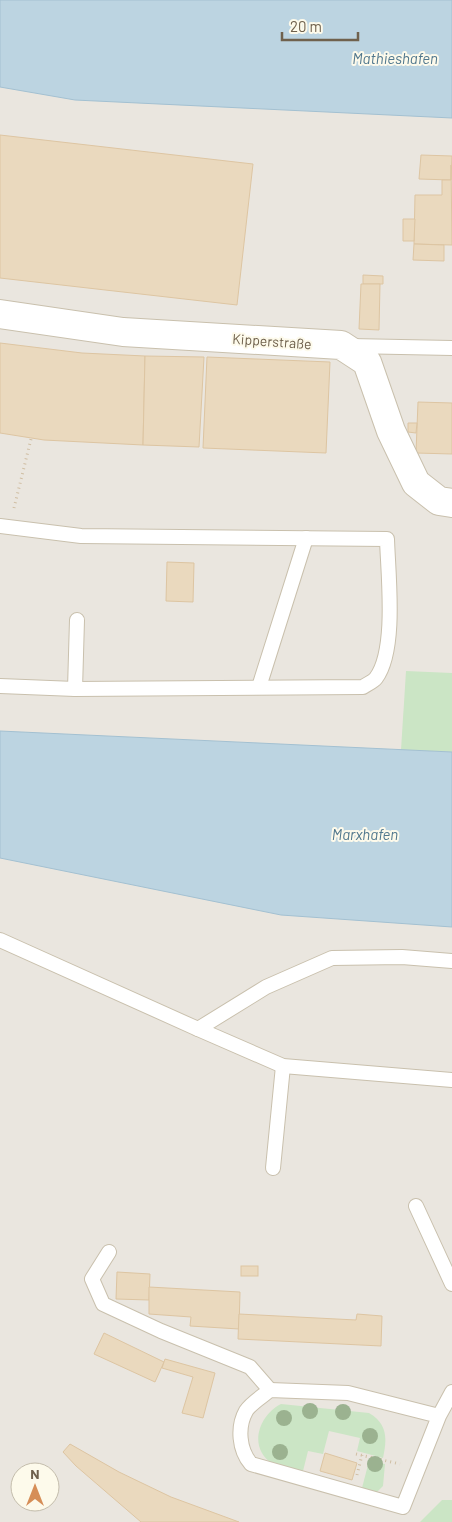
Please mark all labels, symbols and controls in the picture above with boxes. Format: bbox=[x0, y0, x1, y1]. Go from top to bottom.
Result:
scale bar bbox=[282, 10, 358, 42]
text: 20 m bbox=[290, 17, 322, 35]
water label: Mathieshafen bbox=[352, 49, 438, 67]
street label: Kipperstraße bbox=[232, 330, 312, 352]
water label: Marxhafen bbox=[332, 825, 398, 843]
north arrow bbox=[10, 1462, 60, 1512]
text: N bbox=[30, 1465, 40, 1482]

